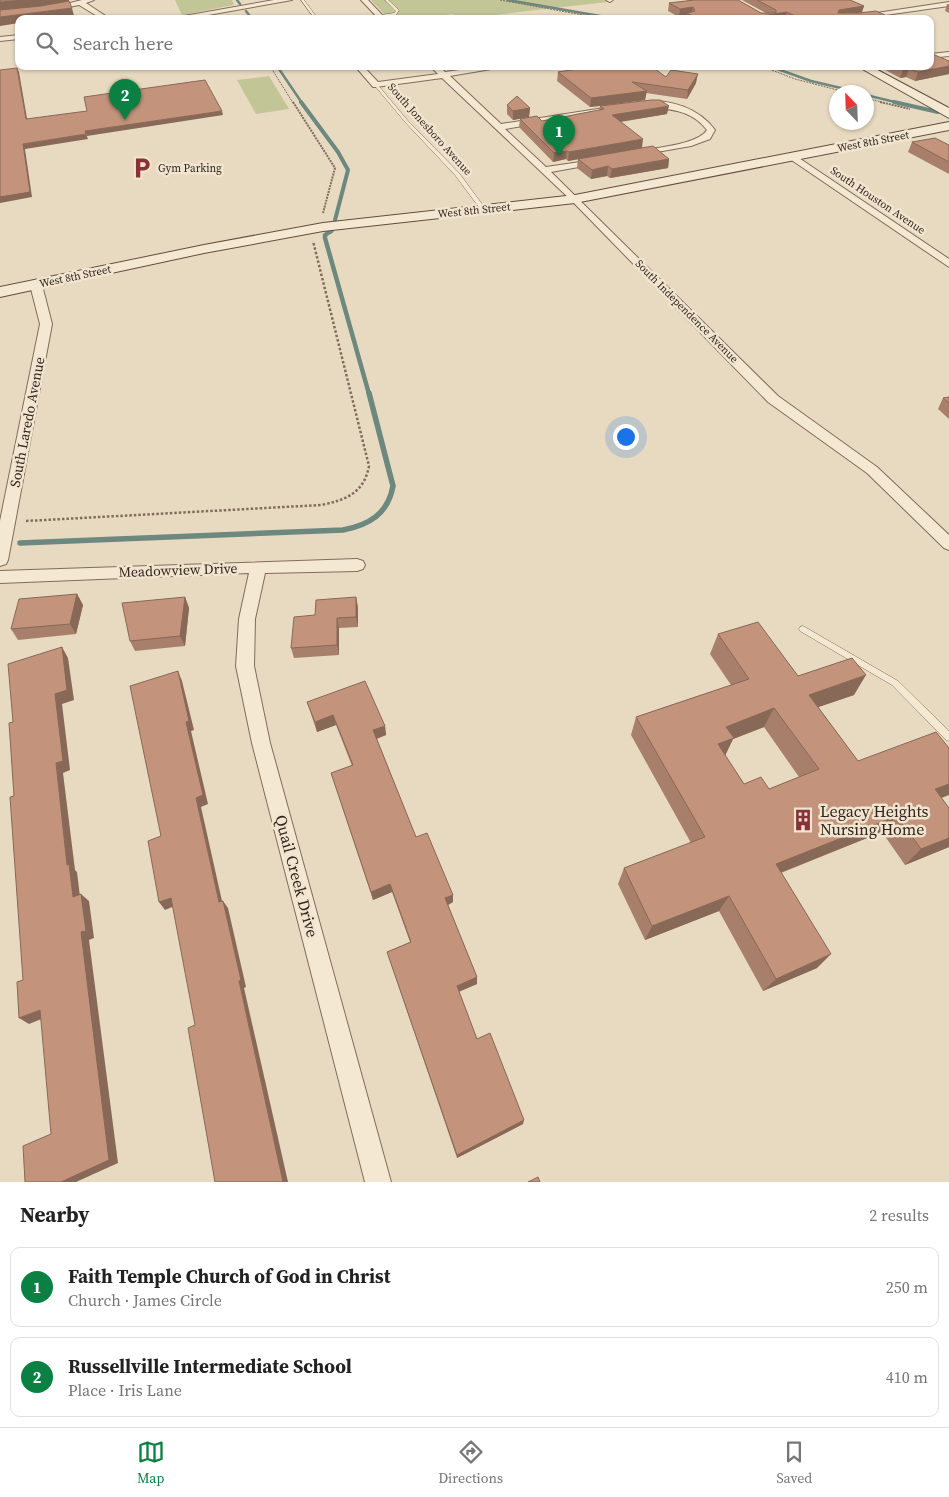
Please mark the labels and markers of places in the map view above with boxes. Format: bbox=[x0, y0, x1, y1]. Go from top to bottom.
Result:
pin: 2 bbox=[109, 79, 141, 120]
pin: 1 bbox=[543, 115, 575, 156]
parking icon: Gym Parking bbox=[129, 155, 155, 181]
place label: Gym Parking bbox=[158, 161, 222, 176]
place label: Legacy Heights Nursing Home bbox=[820, 800, 929, 840]
building icon: Legacy Heights Nursing Home bbox=[790, 807, 816, 833]

